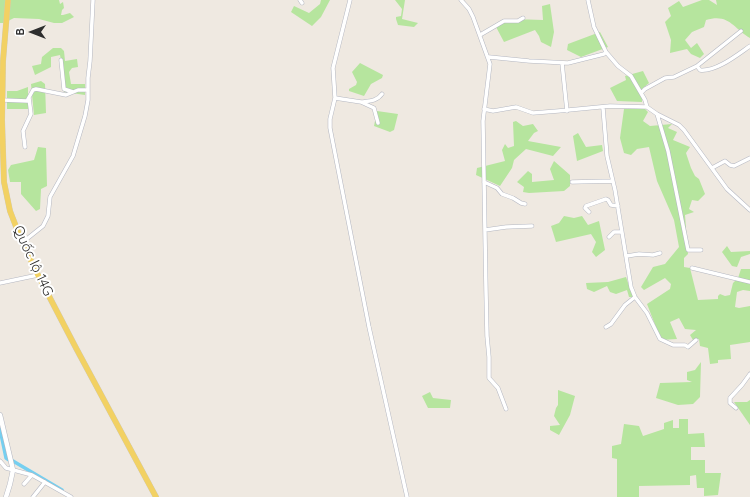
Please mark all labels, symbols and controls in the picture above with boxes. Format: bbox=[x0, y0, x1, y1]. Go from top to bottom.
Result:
north arrow bbox=[12, 12, 52, 52]
text: B bbox=[13, 28, 27, 36]
street label: Quốc lộ 14G bbox=[9, 223, 57, 299]

